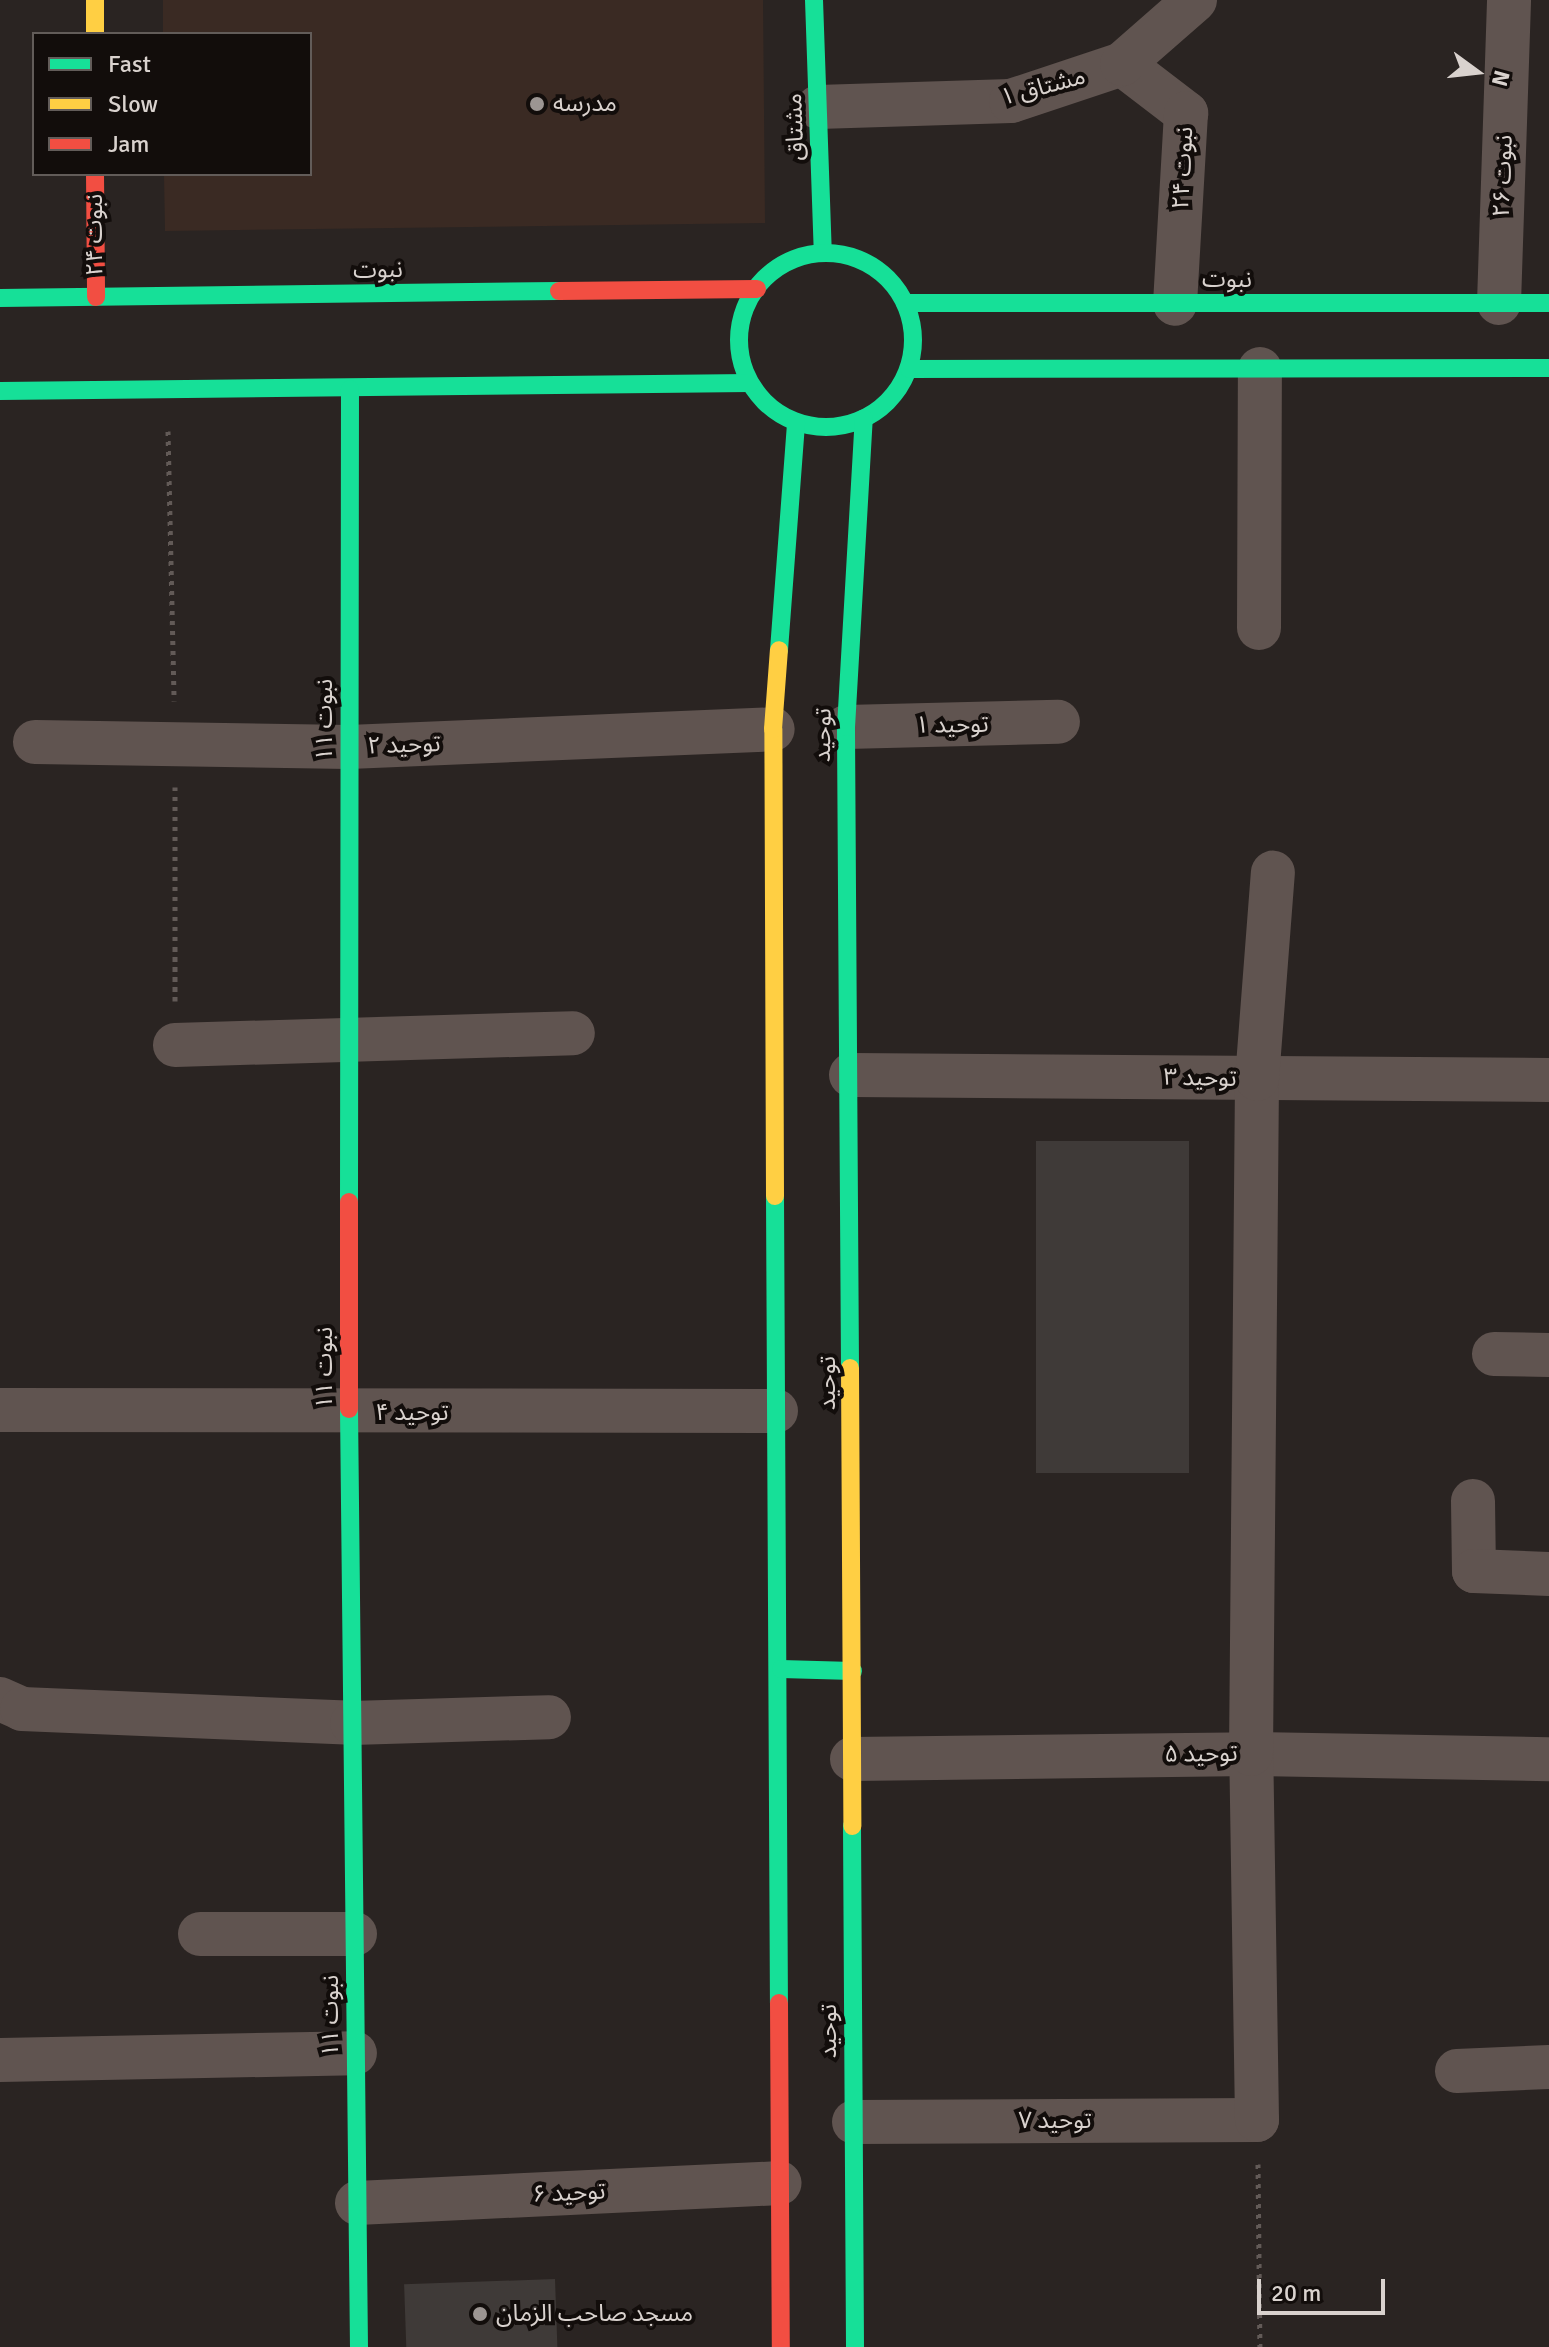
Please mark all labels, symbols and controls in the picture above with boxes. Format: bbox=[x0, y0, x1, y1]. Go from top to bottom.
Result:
legend bbox=[32, 32, 312, 176]
north arrow bbox=[1437, 32, 1517, 112]
text: Fast bbox=[108, 49, 151, 79]
street label: مشتاق ۱ bbox=[997, 62, 1089, 112]
text: N bbox=[1486, 67, 1516, 89]
text: Slow bbox=[108, 89, 158, 119]
place label: مدرسه bbox=[553, 90, 617, 118]
street label: مشتاق bbox=[779, 93, 811, 161]
marker: مدرسه bbox=[528, 95, 546, 113]
street label: نبوت ۲۴ bbox=[1166, 126, 1200, 210]
text: Jam bbox=[108, 129, 149, 159]
street label: نبوت ۲۶ bbox=[1487, 134, 1519, 218]
street label: نبوت ۲۴ bbox=[81, 194, 109, 276]
street label: نبوت bbox=[353, 255, 403, 285]
street label: نبوت bbox=[1202, 266, 1252, 294]
street label: نبوت ۱۱ bbox=[311, 679, 339, 761]
street label: توحید bbox=[808, 708, 838, 762]
street label: توحید ۱ bbox=[915, 710, 989, 740]
street label: توحید ۲ bbox=[367, 729, 441, 761]
street label: توحید ۳ bbox=[1163, 1063, 1237, 1093]
street label: نبوت ۱۱ bbox=[311, 1327, 339, 1409]
street label: توحید bbox=[814, 1356, 842, 1410]
street label: توحید ۴ bbox=[375, 1399, 449, 1427]
street label: توحید ۵ bbox=[1164, 1739, 1238, 1769]
street label: نبوت ۱۱ bbox=[317, 1975, 345, 2057]
street label: توحید bbox=[815, 2004, 843, 2058]
street label: توحید ۷ bbox=[1018, 2107, 1092, 2135]
street label: توحید ۶ bbox=[532, 2177, 606, 2209]
scale bar bbox=[1261, 2263, 1389, 2313]
text: 20 m bbox=[1271, 2278, 1321, 2308]
place label: مسجد صاحب الزمان bbox=[496, 2300, 693, 2328]
marker: مسجد صاحب الزمان bbox=[471, 2305, 489, 2323]

